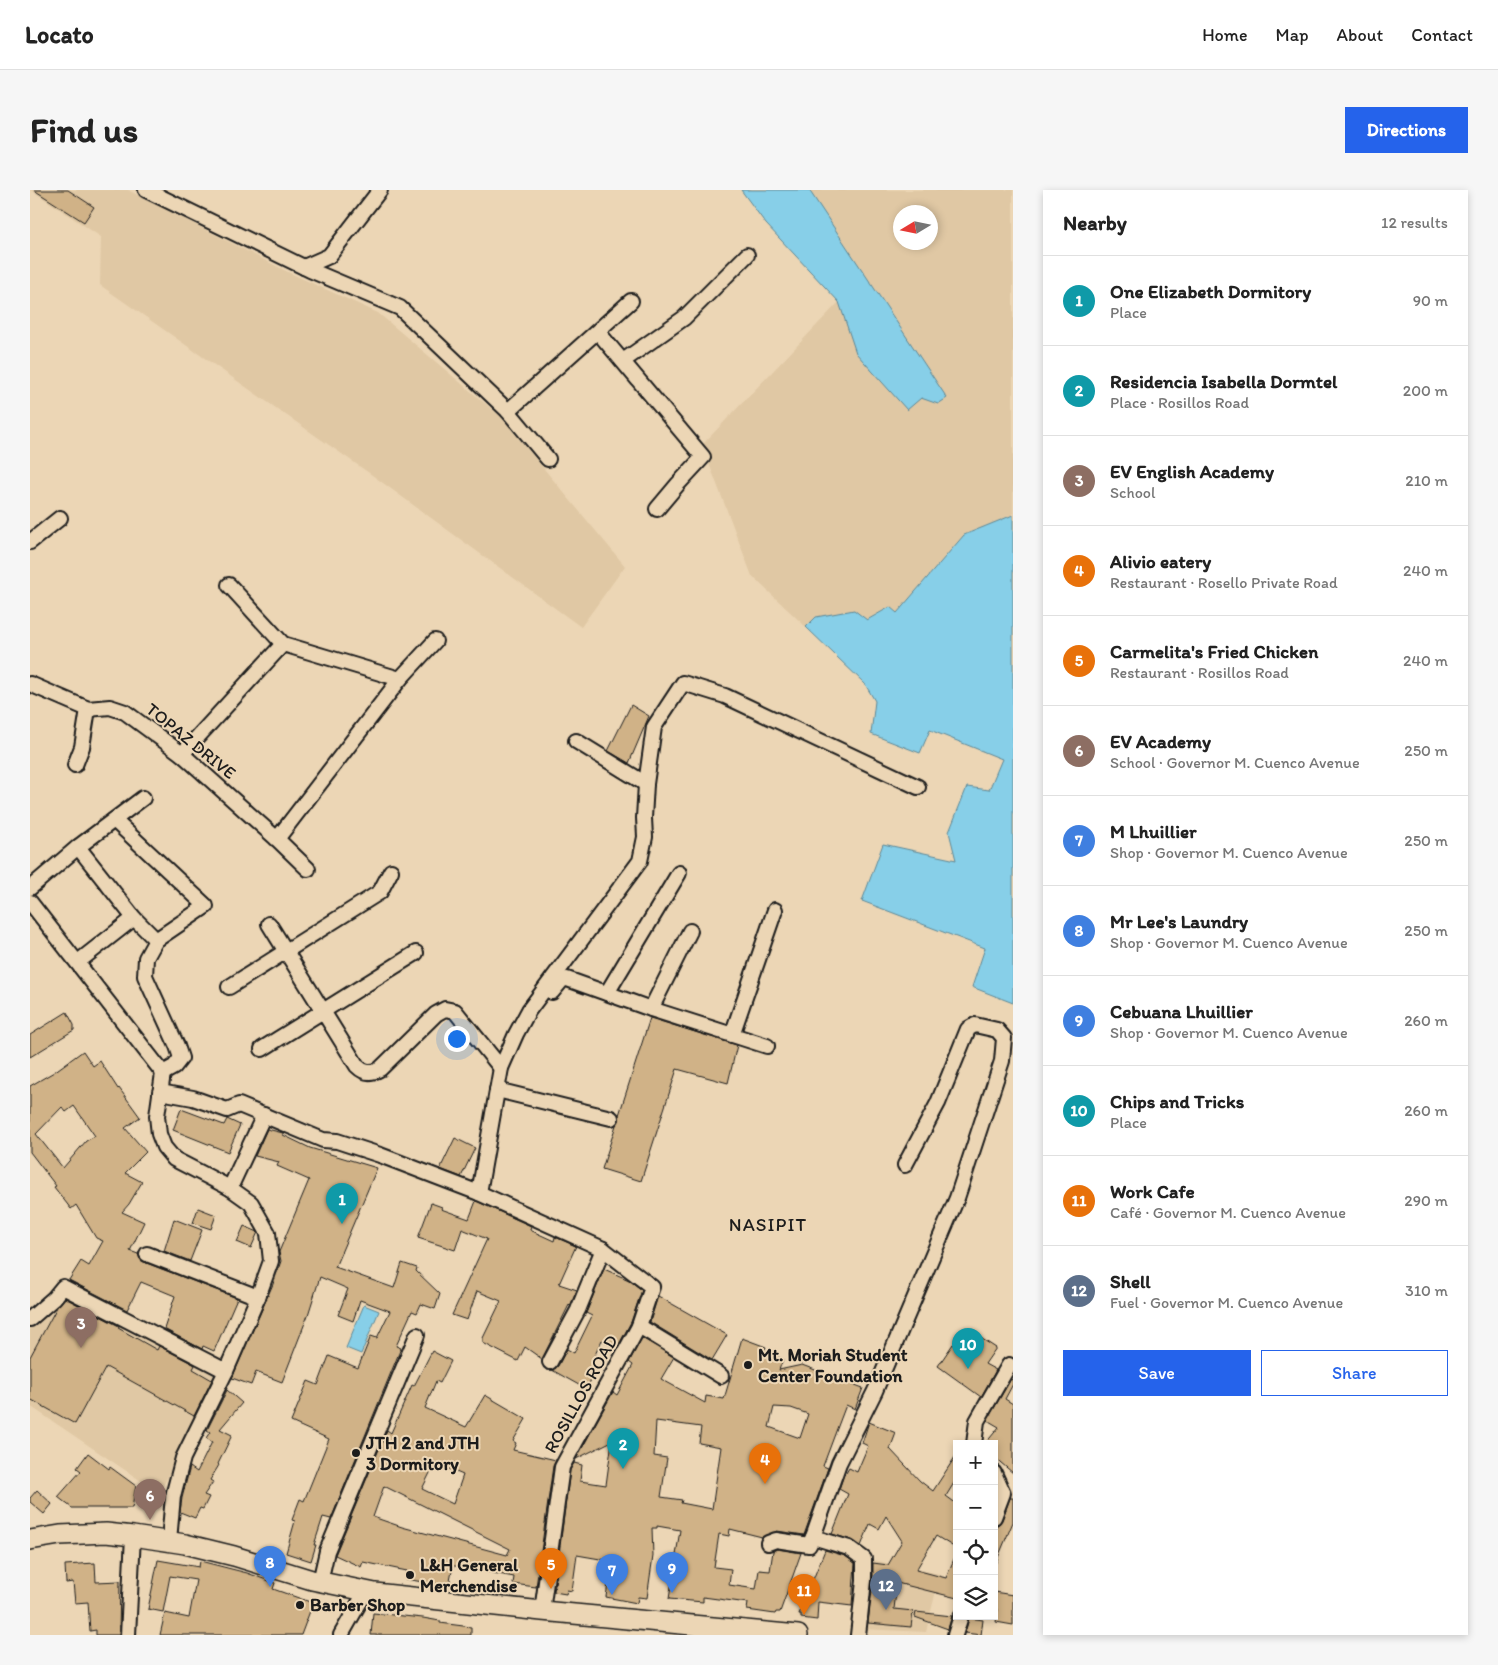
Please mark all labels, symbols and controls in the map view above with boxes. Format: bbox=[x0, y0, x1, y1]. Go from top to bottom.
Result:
text: Locato bbox=[25, 20, 94, 49]
text: Home bbox=[1202, 24, 1248, 46]
text: Map bbox=[1276, 24, 1309, 46]
text: About bbox=[1337, 24, 1383, 46]
text: Contact bbox=[1411, 24, 1473, 46]
button: Directions bbox=[1345, 107, 1468, 153]
text: Find us bbox=[30, 109, 138, 151]
north arrow bbox=[893, 205, 938, 250]
text: Nearby bbox=[1063, 210, 1127, 235]
text: 12 results bbox=[1381, 213, 1448, 232]
text: One Elizabeth Dormitory bbox=[1110, 280, 1311, 303]
text: 1 bbox=[1075, 291, 1083, 310]
text: 90 m bbox=[1413, 291, 1448, 310]
text: Place bbox=[1110, 303, 1147, 322]
text: Residencia Isabella Dormtel bbox=[1110, 370, 1337, 393]
text: 2 bbox=[1075, 381, 1083, 400]
text: 200 m bbox=[1403, 381, 1448, 400]
text: Place · Rosillos Road bbox=[1110, 393, 1249, 412]
text: EV English Academy bbox=[1110, 460, 1274, 483]
text: 3 bbox=[1075, 471, 1083, 490]
text: 210 m bbox=[1405, 471, 1448, 490]
text: School bbox=[1110, 483, 1156, 502]
text: Alivio eatery bbox=[1110, 550, 1211, 573]
text: 4 bbox=[1074, 561, 1084, 580]
text: 240 m bbox=[1403, 561, 1448, 580]
text: Restaurant · Rosello Private Road bbox=[1110, 573, 1338, 592]
text: Carmelita's Fried Chicken bbox=[1110, 640, 1318, 663]
text: 5 bbox=[1075, 651, 1083, 670]
text: 240 m bbox=[1403, 651, 1448, 670]
text: Restaurant · Rosillos Road bbox=[1110, 663, 1289, 682]
street label: TOPAZ DRIVE bbox=[142, 698, 240, 784]
text: EV Academy bbox=[1110, 730, 1211, 753]
text: 6 bbox=[1075, 741, 1083, 760]
text: 250 m bbox=[1404, 741, 1448, 760]
text: School · Governor M. Cuenco Avenue bbox=[1110, 753, 1360, 772]
text: M Lhuillier bbox=[1110, 820, 1197, 843]
text: 7 bbox=[1075, 831, 1083, 850]
text: 250 m bbox=[1404, 831, 1448, 850]
text: Shop · Governor M. Cuenco Avenue bbox=[1110, 843, 1348, 862]
text: Mr Lee's Laundry bbox=[1110, 910, 1248, 933]
text: 8 bbox=[1075, 921, 1083, 940]
text: 250 m bbox=[1404, 921, 1448, 940]
text: Shop · Governor M. Cuenco Avenue bbox=[1110, 933, 1348, 952]
text: Cebuana Lhuillier bbox=[1110, 1000, 1253, 1023]
text: 9 bbox=[1075, 1011, 1083, 1030]
text: 260 m bbox=[1404, 1011, 1448, 1030]
text: Shop · Governor M. Cuenco Avenue bbox=[1110, 1023, 1348, 1042]
your location bbox=[444, 1026, 470, 1052]
text: Chips and Tricks bbox=[1110, 1090, 1244, 1113]
text: 10 bbox=[1070, 1101, 1088, 1120]
text: 260 m bbox=[1404, 1101, 1448, 1120]
text: Place bbox=[1110, 1113, 1147, 1132]
text: Work Cafe bbox=[1110, 1180, 1195, 1203]
pin: 1 bbox=[326, 1183, 358, 1224]
text: 11 bbox=[1072, 1191, 1086, 1210]
text: 290 m bbox=[1404, 1191, 1448, 1210]
text: Café · Governor M. Cuenco Avenue bbox=[1110, 1203, 1346, 1222]
district label: NASIPIT bbox=[729, 1213, 807, 1236]
text: Shell bbox=[1110, 1270, 1151, 1293]
text: 12 bbox=[1071, 1281, 1087, 1300]
text: 310 m bbox=[1405, 1281, 1448, 1300]
text: Fuel · Governor M. Cuenco Avenue bbox=[1110, 1293, 1343, 1312]
pin: 3 bbox=[65, 1307, 97, 1348]
pin: 10 bbox=[952, 1328, 984, 1369]
street label: ROSILLOS ROAD bbox=[539, 1331, 623, 1457]
place label: Mt. Moriah Student Center Foundation bbox=[758, 1344, 908, 1387]
button: Save bbox=[1063, 1350, 1251, 1396]
button: Share bbox=[1261, 1350, 1448, 1396]
marker: Mt. Moriah Student Center Foundation bbox=[742, 1359, 754, 1371]
pin: 2 bbox=[607, 1428, 639, 1469]
place label: JTH 2 and JTH 3 Dormitory bbox=[365, 1432, 480, 1475]
map controls bbox=[953, 1440, 998, 1620]
button: + bbox=[953, 1440, 998, 1485]
pin: 4 bbox=[749, 1443, 781, 1484]
marker: JTH 2 and JTH 3 Dormitory bbox=[350, 1447, 362, 1459]
pin: 6 bbox=[134, 1479, 166, 1520]
button: − bbox=[953, 1485, 998, 1530]
button: locate bbox=[953, 1530, 998, 1575]
pin: 8 bbox=[254, 1546, 286, 1587]
pin: 5 bbox=[535, 1548, 567, 1589]
pin: 9 bbox=[656, 1552, 688, 1593]
place label: L&H General Merchendise bbox=[420, 1554, 519, 1597]
pin: 7 bbox=[596, 1554, 628, 1595]
marker: L&H General Merchendise bbox=[404, 1569, 416, 1581]
pin: 12 bbox=[870, 1569, 902, 1610]
pin: 11 bbox=[788, 1574, 820, 1615]
button: layers bbox=[953, 1575, 998, 1620]
place label: Barber Shop bbox=[310, 1594, 405, 1616]
marker: Barber Shop bbox=[294, 1599, 306, 1611]

